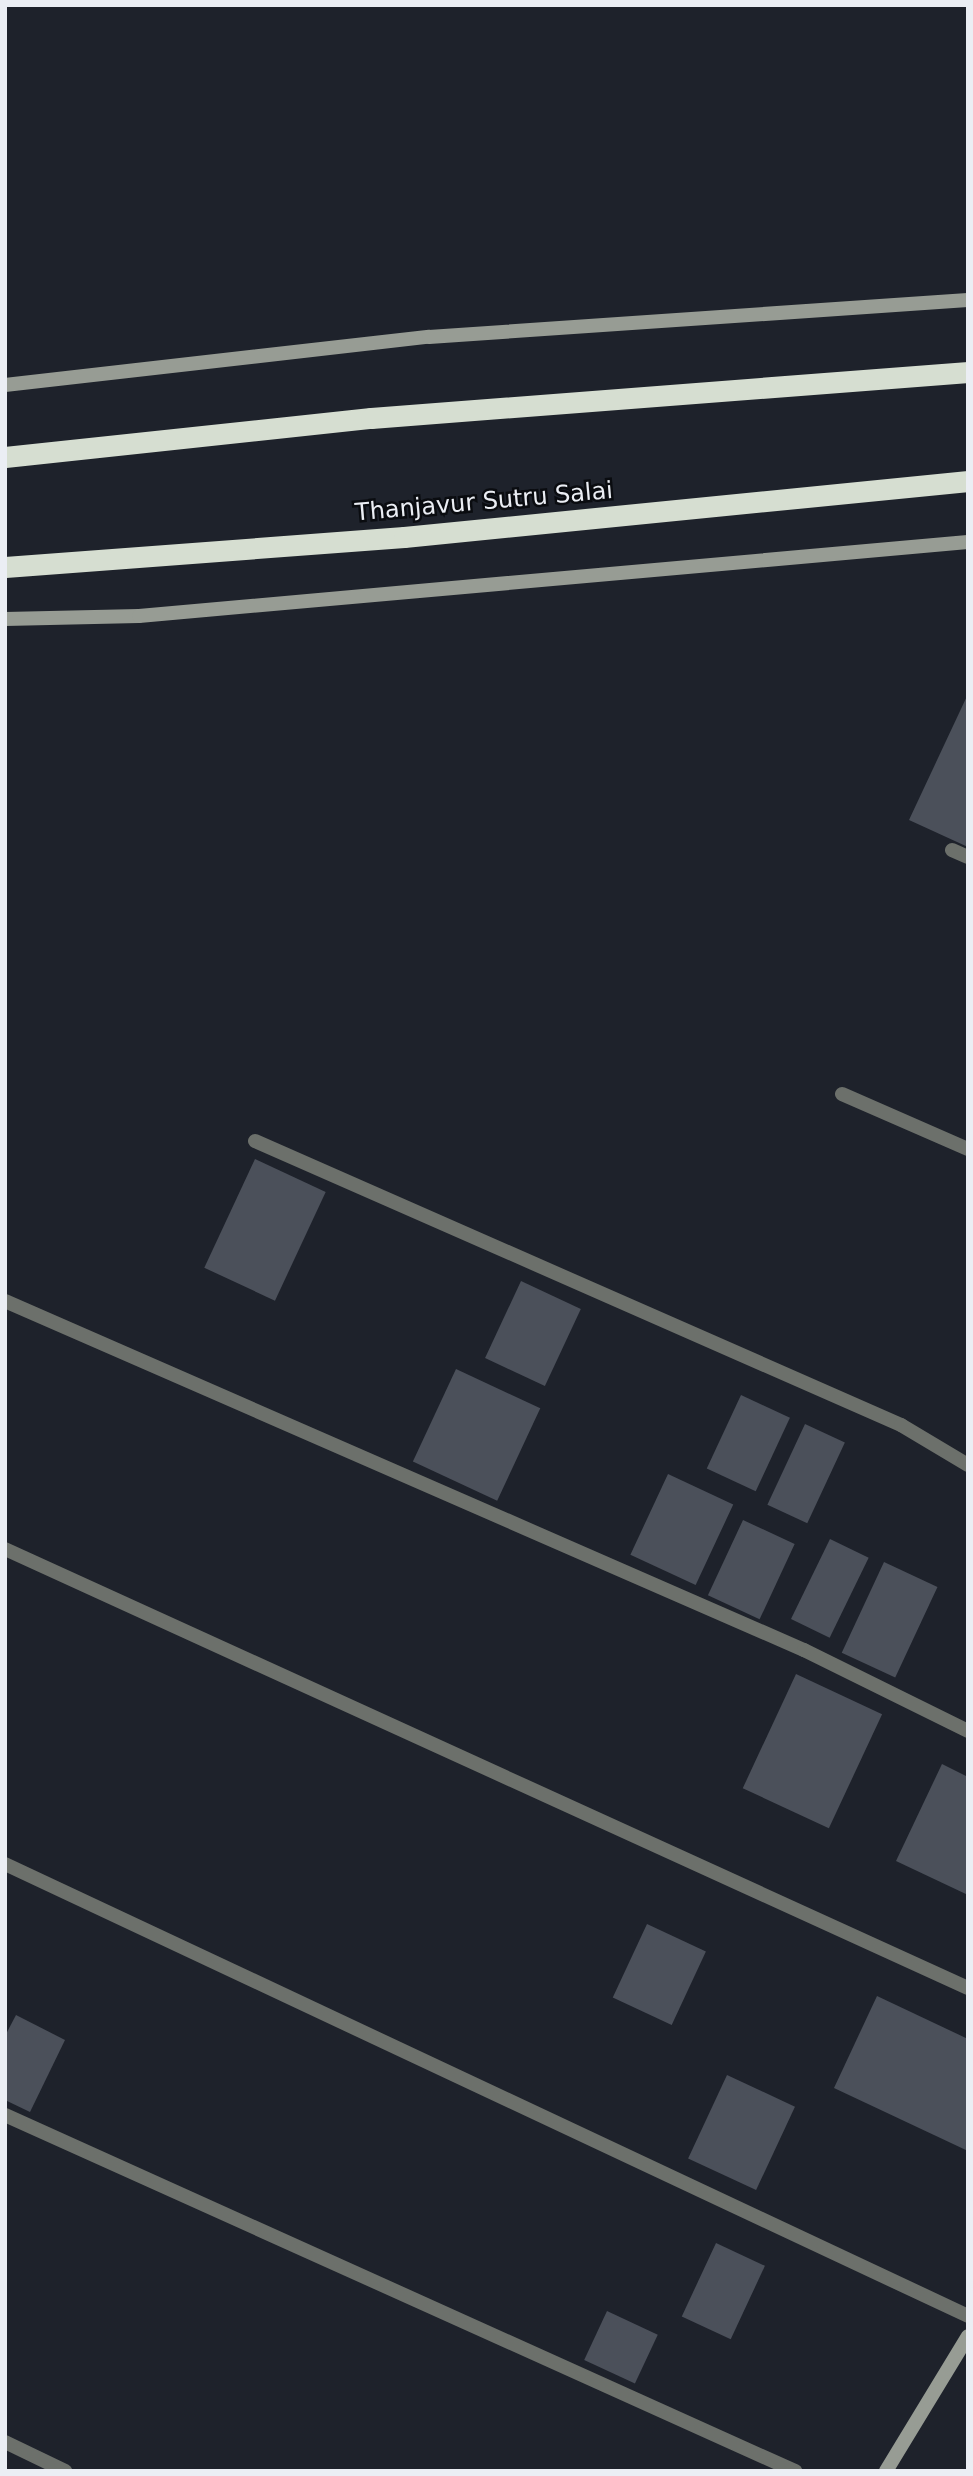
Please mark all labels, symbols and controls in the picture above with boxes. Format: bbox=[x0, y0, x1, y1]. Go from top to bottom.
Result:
street label: Thanjavur Sutru Salai bbox=[354, 476, 614, 528]

